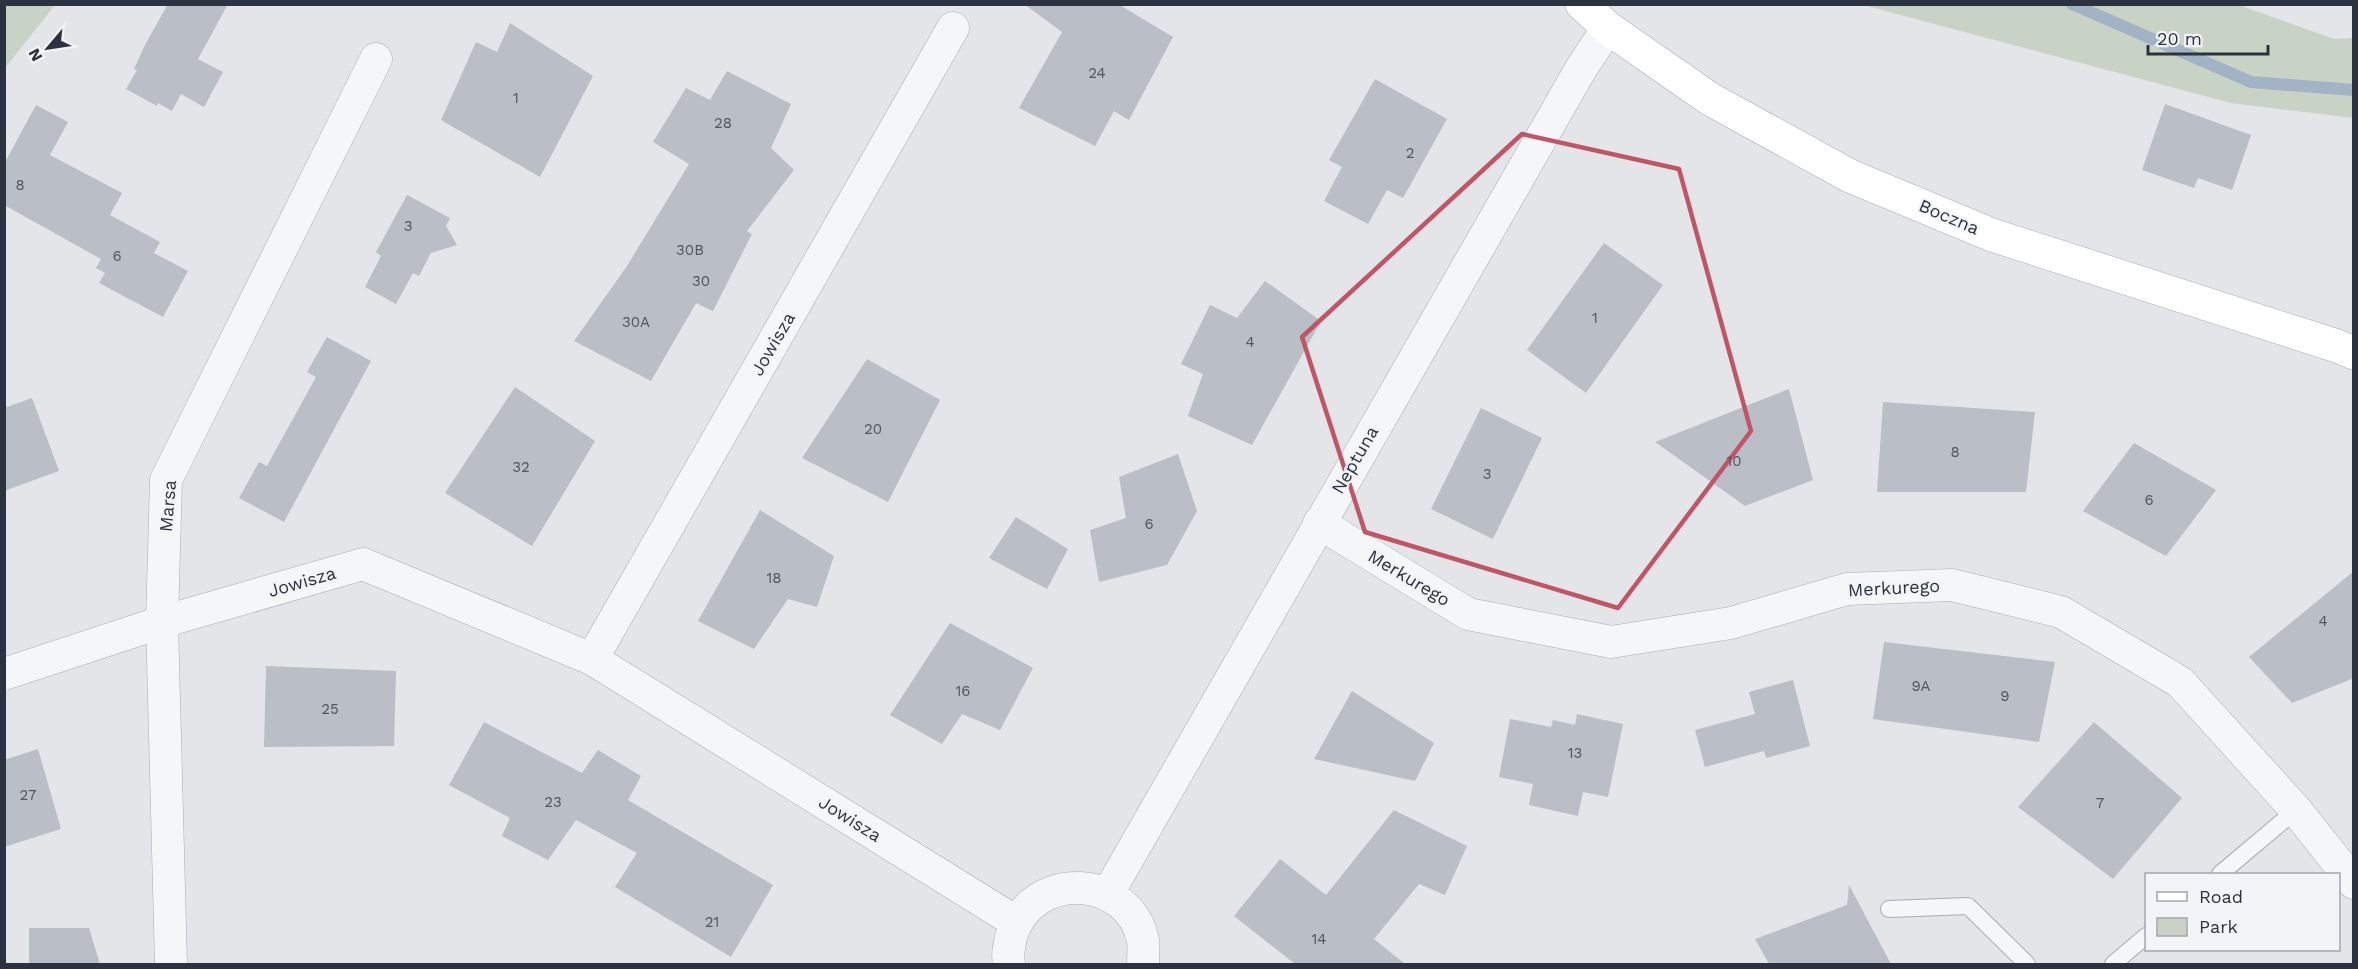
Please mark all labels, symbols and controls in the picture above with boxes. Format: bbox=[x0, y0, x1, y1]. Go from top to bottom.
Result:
north arrow bbox=[18, 18, 78, 78]
scale bar bbox=[2148, 18, 2268, 56]
text: 20 m bbox=[2157, 28, 2202, 49]
text: N bbox=[24, 45, 47, 65]
house number: 24 bbox=[1088, 64, 1106, 82]
house number: 1 bbox=[513, 89, 519, 107]
house number: 28 bbox=[714, 114, 732, 132]
house number: 2 bbox=[1406, 144, 1414, 162]
house number: 8 bbox=[15, 176, 25, 194]
street label: Boczna bbox=[1916, 194, 1983, 239]
house number: 3 bbox=[404, 217, 412, 235]
house number: 30B bbox=[676, 241, 704, 259]
house number: 6 bbox=[112, 247, 122, 265]
house number: 30 bbox=[692, 272, 710, 290]
street label: Jowisza bbox=[746, 308, 799, 379]
house number: 1 bbox=[1592, 309, 1598, 327]
house number: 30A bbox=[622, 313, 650, 331]
house number: 4 bbox=[1245, 333, 1255, 351]
house number: 20 bbox=[864, 420, 882, 438]
street label: Neptuna bbox=[1327, 422, 1382, 497]
house number: 8 bbox=[1950, 443, 1960, 461]
house number: 10 bbox=[1726, 452, 1742, 470]
house number: 32 bbox=[512, 458, 530, 476]
house number: 3 bbox=[1483, 465, 1491, 483]
street label: Marsa bbox=[155, 479, 180, 533]
house number: 6 bbox=[2144, 491, 2154, 509]
house number: 6 bbox=[1144, 515, 1154, 533]
street label: Merkurego bbox=[1364, 545, 1454, 610]
street label: Jowisza bbox=[265, 562, 338, 601]
house number: 18 bbox=[766, 569, 782, 587]
street label: Merkurego bbox=[1847, 575, 1941, 600]
house number: 4 bbox=[2318, 612, 2328, 630]
house number: 9A bbox=[1911, 677, 1931, 695]
house number: 16 bbox=[956, 682, 970, 700]
house number: 9 bbox=[2000, 687, 2010, 705]
house number: 25 bbox=[321, 700, 339, 718]
house number: 13 bbox=[1568, 744, 1582, 762]
house number: 27 bbox=[20, 786, 36, 804]
street label: Jowisza bbox=[815, 791, 885, 846]
house number: 23 bbox=[544, 793, 562, 811]
house number: 7 bbox=[2096, 794, 2104, 812]
legend bbox=[2145, 873, 2340, 951]
text: Road bbox=[2199, 886, 2243, 907]
house number: 21 bbox=[705, 913, 719, 931]
text: Park bbox=[2199, 916, 2238, 937]
house number: 14 bbox=[1311, 930, 1327, 948]

